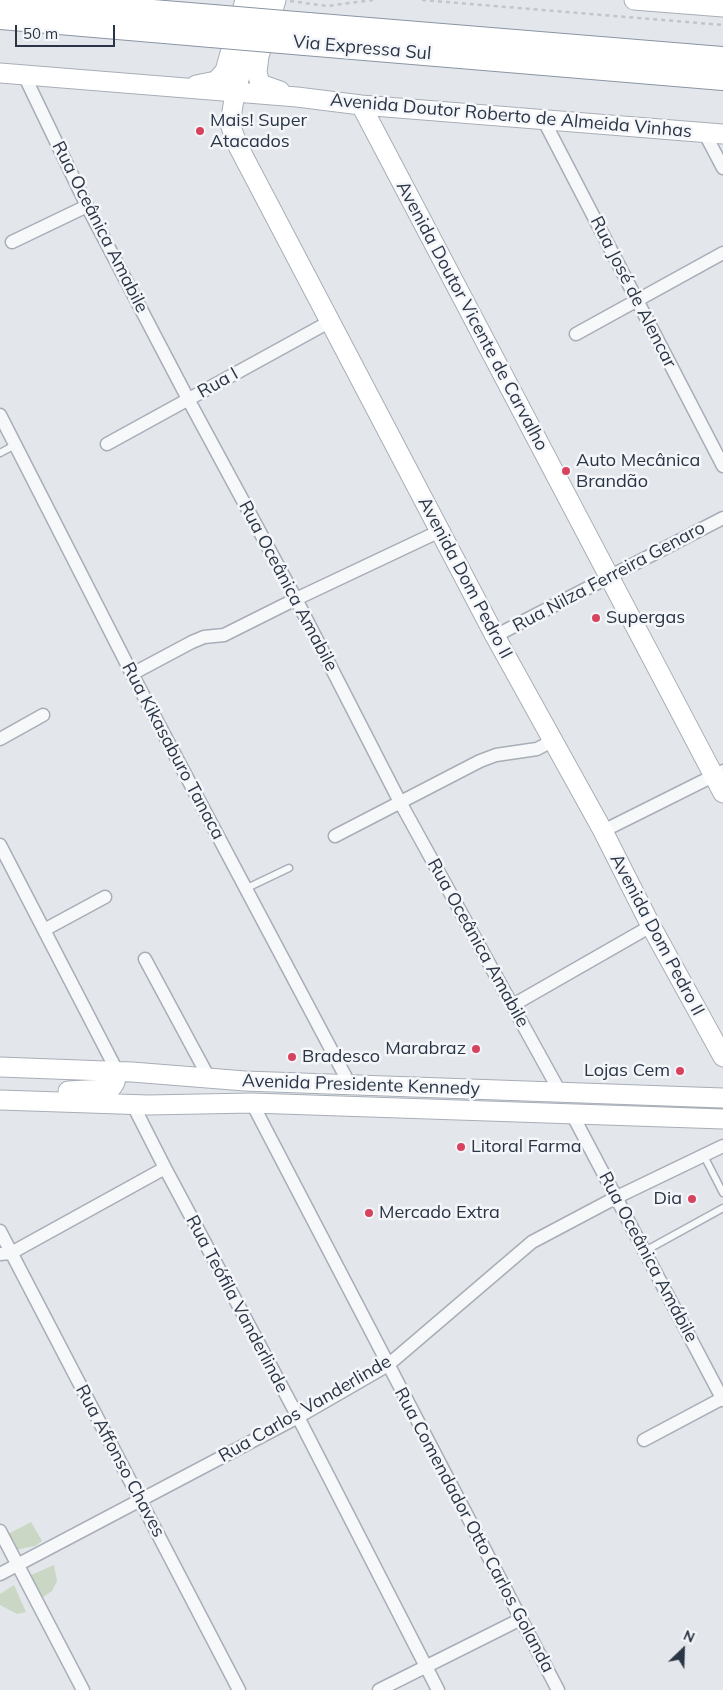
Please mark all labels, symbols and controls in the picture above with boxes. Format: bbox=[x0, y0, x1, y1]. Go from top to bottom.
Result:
scale bar bbox=[18, 15, 118, 47]
text: 50 m bbox=[23, 24, 58, 43]
street label: Via Expressa Sul bbox=[292, 31, 432, 65]
street label: Avenida Doutor Roberto de Almeida Vinhas bbox=[329, 89, 693, 143]
place label: Mais! Super Atacados bbox=[210, 110, 307, 152]
marker: Mais! Super Atacados bbox=[194, 125, 206, 137]
street label: Rua Oceânica Amabile bbox=[47, 138, 153, 316]
street label: Avenida Doutor Vicente de Carvalho bbox=[392, 178, 552, 454]
street label: Rua José de Alencar bbox=[585, 213, 681, 371]
street label: Rua I bbox=[194, 363, 242, 403]
place label: Auto Mecânica Brandão bbox=[576, 450, 700, 492]
marker: Auto Mecânica Brandão bbox=[560, 465, 572, 477]
street label: Avenida Dom Pedro II bbox=[413, 493, 517, 663]
street label: Rua Oceânica Amabile bbox=[234, 497, 342, 675]
street label: Rua Nilza Ferreira Genaro bbox=[509, 517, 709, 637]
place label: Supergas bbox=[606, 607, 685, 629]
marker: Supergas bbox=[590, 612, 602, 624]
street label: Rua Kikasaburo Tanaca bbox=[117, 659, 229, 843]
street label: Avenida Dom Pedro II bbox=[605, 850, 709, 1020]
street label: Rua Oceânica Amabile bbox=[423, 855, 533, 1031]
place label: Marabraz bbox=[385, 1038, 466, 1060]
marker: Marabraz bbox=[470, 1043, 482, 1055]
place label: Bradesco bbox=[302, 1046, 380, 1068]
marker: Bradesco bbox=[286, 1051, 298, 1063]
place label: Lojas Cem bbox=[584, 1060, 670, 1082]
marker: Lojas Cem bbox=[674, 1065, 686, 1077]
street label: Avenida Presidente Kennedy bbox=[242, 1070, 480, 1100]
place label: Litoral Farma bbox=[471, 1136, 582, 1158]
marker: Litoral Farma bbox=[455, 1141, 467, 1153]
street label: Rua Oceânica Amábile bbox=[594, 1168, 702, 1346]
place label: Dia bbox=[653, 1188, 682, 1210]
marker: Dia bbox=[686, 1193, 698, 1205]
place label: Mercado Extra bbox=[379, 1202, 500, 1224]
marker: Mercado Extra bbox=[363, 1207, 375, 1219]
street label: Rua Teófila Vanderlinde bbox=[181, 1212, 293, 1396]
street label: Rua Carlos Vanderlinde bbox=[215, 1351, 395, 1467]
street label: Rua Affonso Chaves bbox=[71, 1381, 169, 1541]
street label: Rua Comendador Otto Carlos Golanda bbox=[389, 1384, 559, 1676]
north arrow bbox=[658, 1625, 708, 1675]
text: N bbox=[681, 1626, 698, 1647]

